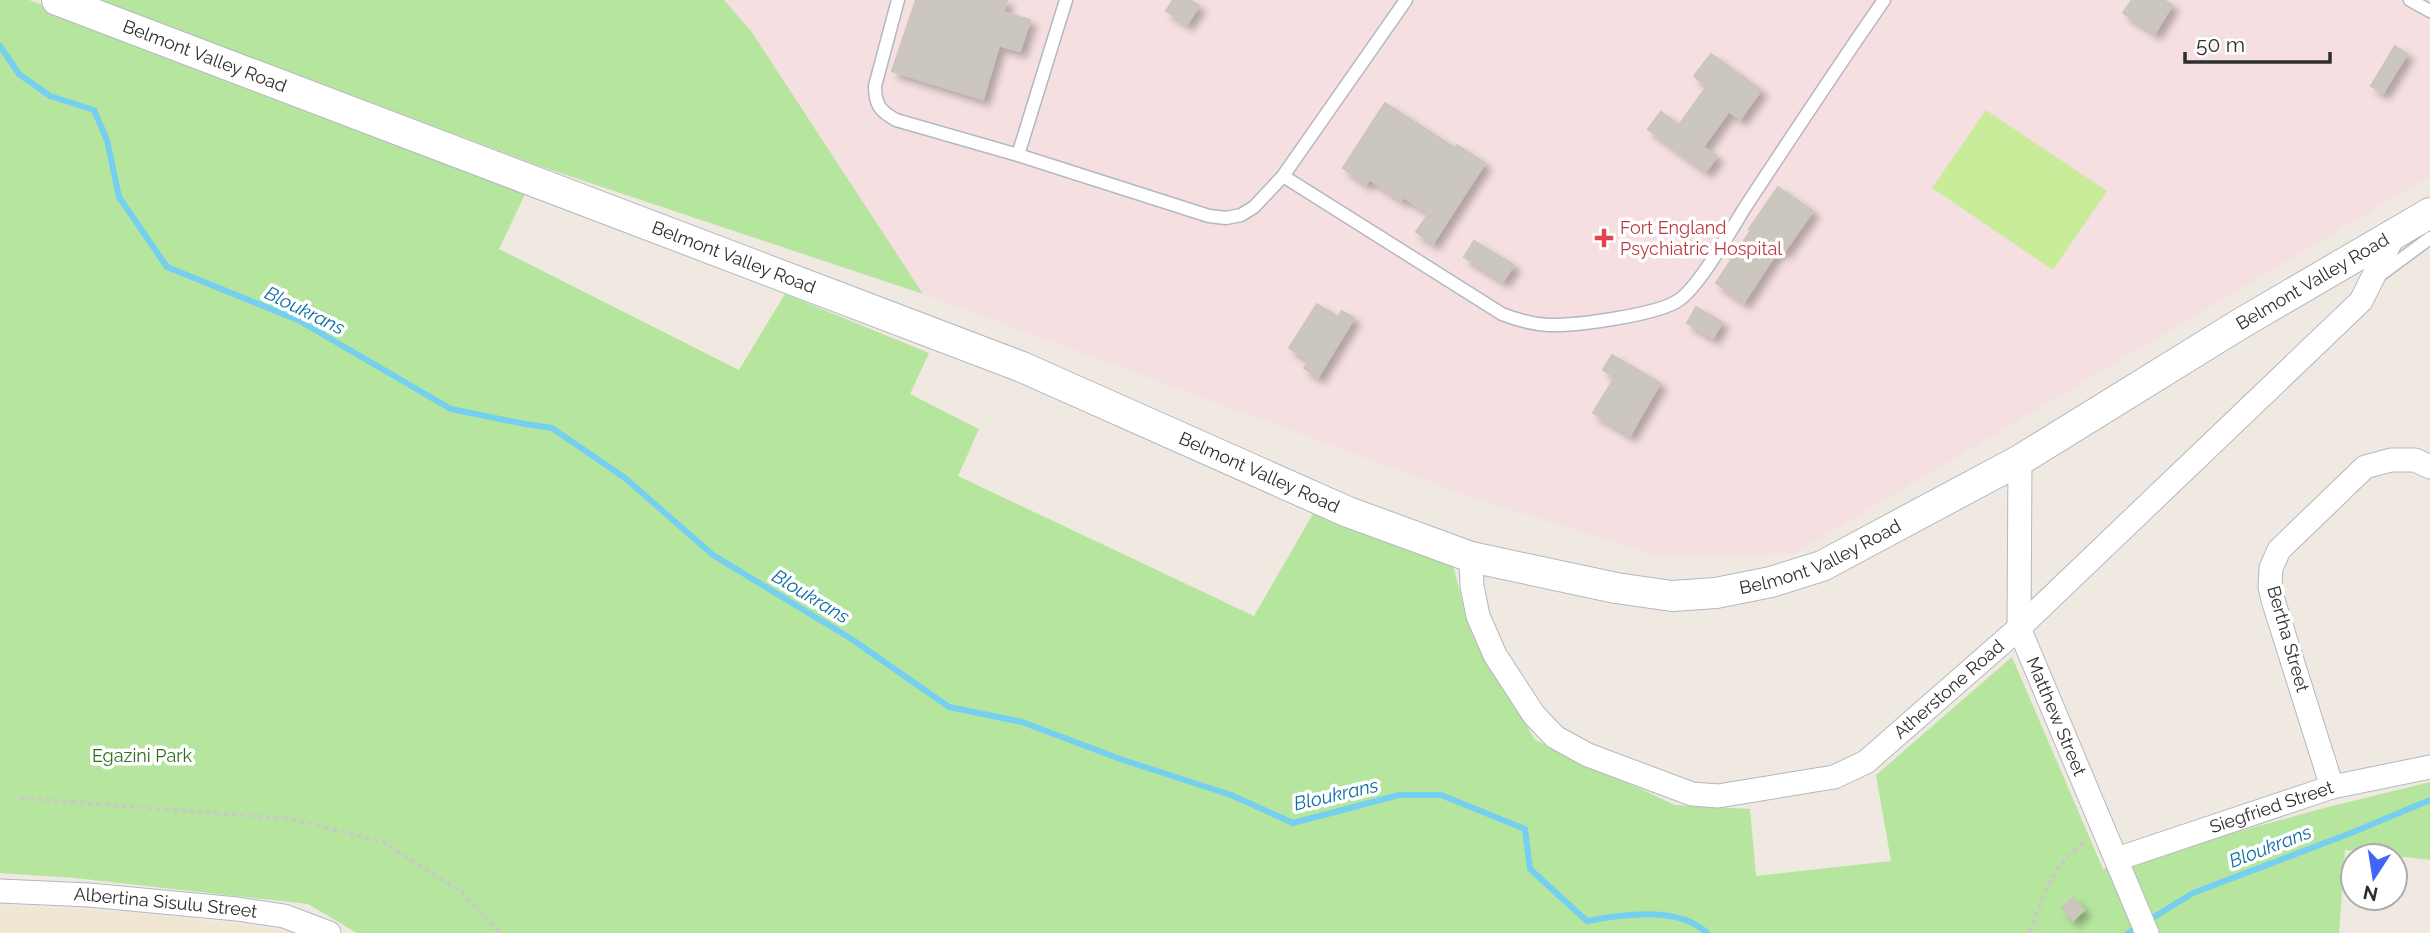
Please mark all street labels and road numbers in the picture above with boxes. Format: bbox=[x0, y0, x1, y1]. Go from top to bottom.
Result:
street label: Belmont Valley Road bbox=[120, 15, 290, 96]
street label: Belmont Valley Road bbox=[649, 216, 819, 298]
street label: Belmont Valley Road bbox=[2232, 228, 2393, 334]
street label: Belmont Valley Road bbox=[1176, 427, 1343, 517]
street label: Belmont Valley Road bbox=[1737, 515, 1904, 598]
street label: Bertha Street bbox=[2263, 583, 2314, 694]
street label: Atherstone Road bbox=[1889, 635, 2008, 743]
street label: Matthew Street bbox=[2022, 654, 2091, 779]
street label: Siegfried Street bbox=[2207, 776, 2336, 837]
street label: Albertina Sisulu Street bbox=[73, 883, 259, 922]

